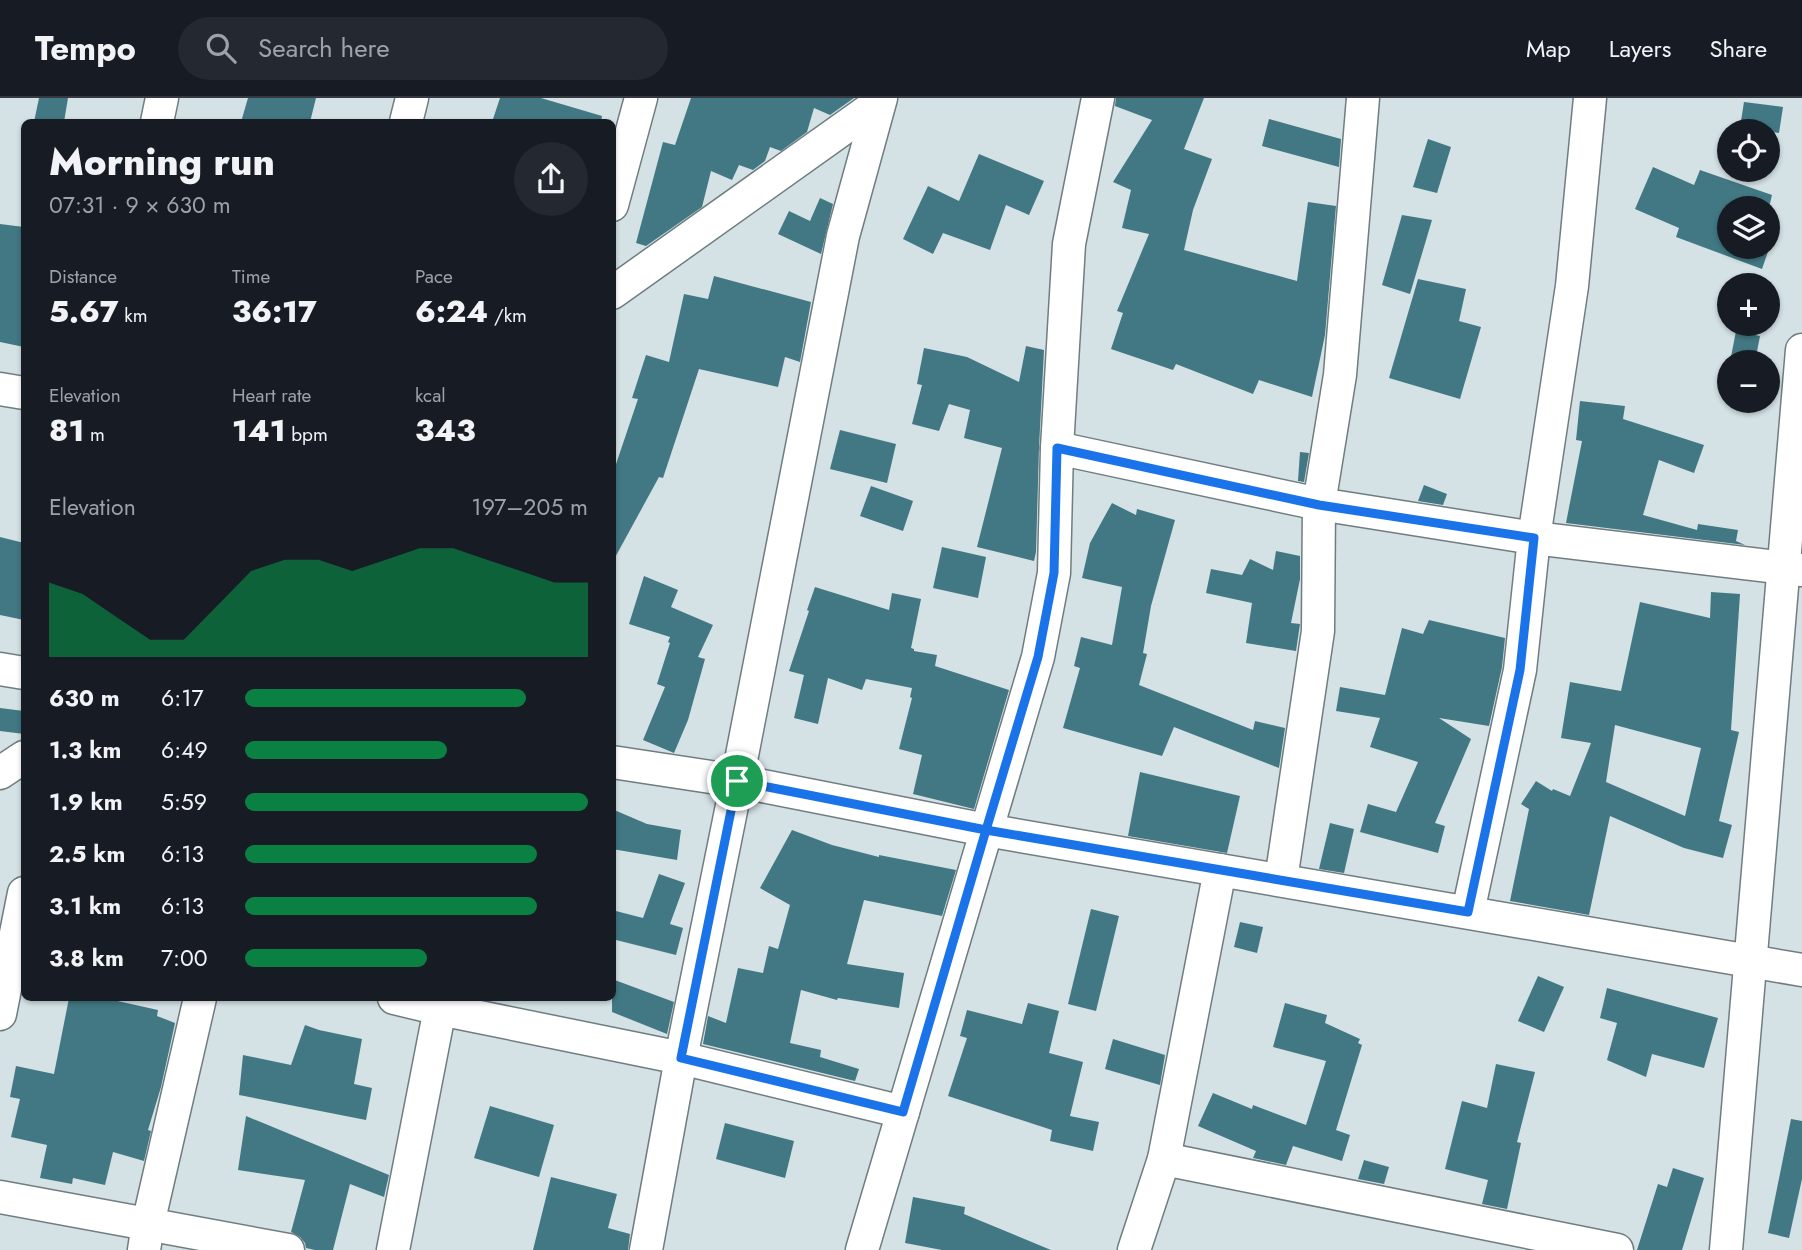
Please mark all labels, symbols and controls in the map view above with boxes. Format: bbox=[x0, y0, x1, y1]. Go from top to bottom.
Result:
search box bbox=[178, 17, 668, 80]
text: Tempo bbox=[35, 25, 136, 72]
icon: search bbox=[202, 29, 240, 67]
text: Search here bbox=[258, 29, 390, 67]
text: Map bbox=[1526, 31, 1571, 66]
text: Layers bbox=[1609, 31, 1671, 66]
text: Share bbox=[1709, 31, 1767, 66]
map controls bbox=[1717, 119, 1780, 413]
button: locate bbox=[1717, 119, 1780, 182]
text: Morning run bbox=[49, 134, 275, 189]
button: share bbox=[514, 142, 588, 216]
text: 07:31 · 9 × 630 m bbox=[49, 188, 231, 222]
button: layers bbox=[1717, 196, 1780, 259]
text: Distance bbox=[49, 263, 117, 290]
text: Time bbox=[232, 263, 270, 290]
text: Pace bbox=[415, 263, 453, 290]
button: + bbox=[1717, 273, 1780, 336]
text: 5.67 bbox=[49, 290, 119, 333]
text: 36:17 bbox=[232, 290, 317, 333]
text: 6:24 bbox=[415, 290, 488, 333]
text: km bbox=[119, 302, 148, 329]
text: /km bbox=[488, 302, 527, 329]
button: − bbox=[1717, 350, 1780, 413]
text: Elevation bbox=[49, 382, 121, 409]
text: Heart rate bbox=[232, 382, 311, 409]
text: kcal bbox=[415, 382, 446, 409]
text: 81 bbox=[49, 409, 84, 452]
text: 141 bbox=[232, 409, 286, 452]
text: 343 bbox=[415, 409, 476, 452]
text: m bbox=[84, 421, 105, 448]
text: bpm bbox=[286, 421, 328, 448]
text: Elevation bbox=[49, 490, 136, 524]
text: 197–205 m bbox=[471, 490, 588, 524]
text: 630 m bbox=[49, 681, 120, 715]
text: 6:17 bbox=[161, 681, 204, 715]
text: 1.3 km bbox=[49, 733, 121, 767]
text: 6:49 bbox=[161, 733, 208, 767]
pin bbox=[707, 751, 767, 811]
icon: arrive bbox=[718, 762, 756, 800]
text: 1.9 km bbox=[49, 785, 123, 819]
text: 5:59 bbox=[161, 785, 207, 819]
text: 2.5 km bbox=[49, 837, 125, 871]
text: 6:13 bbox=[161, 837, 204, 871]
text: 3.1 km bbox=[49, 889, 121, 923]
text: 6:13 bbox=[161, 889, 204, 923]
text: 3.8 km bbox=[49, 941, 124, 975]
text: 7:00 bbox=[161, 941, 208, 975]

